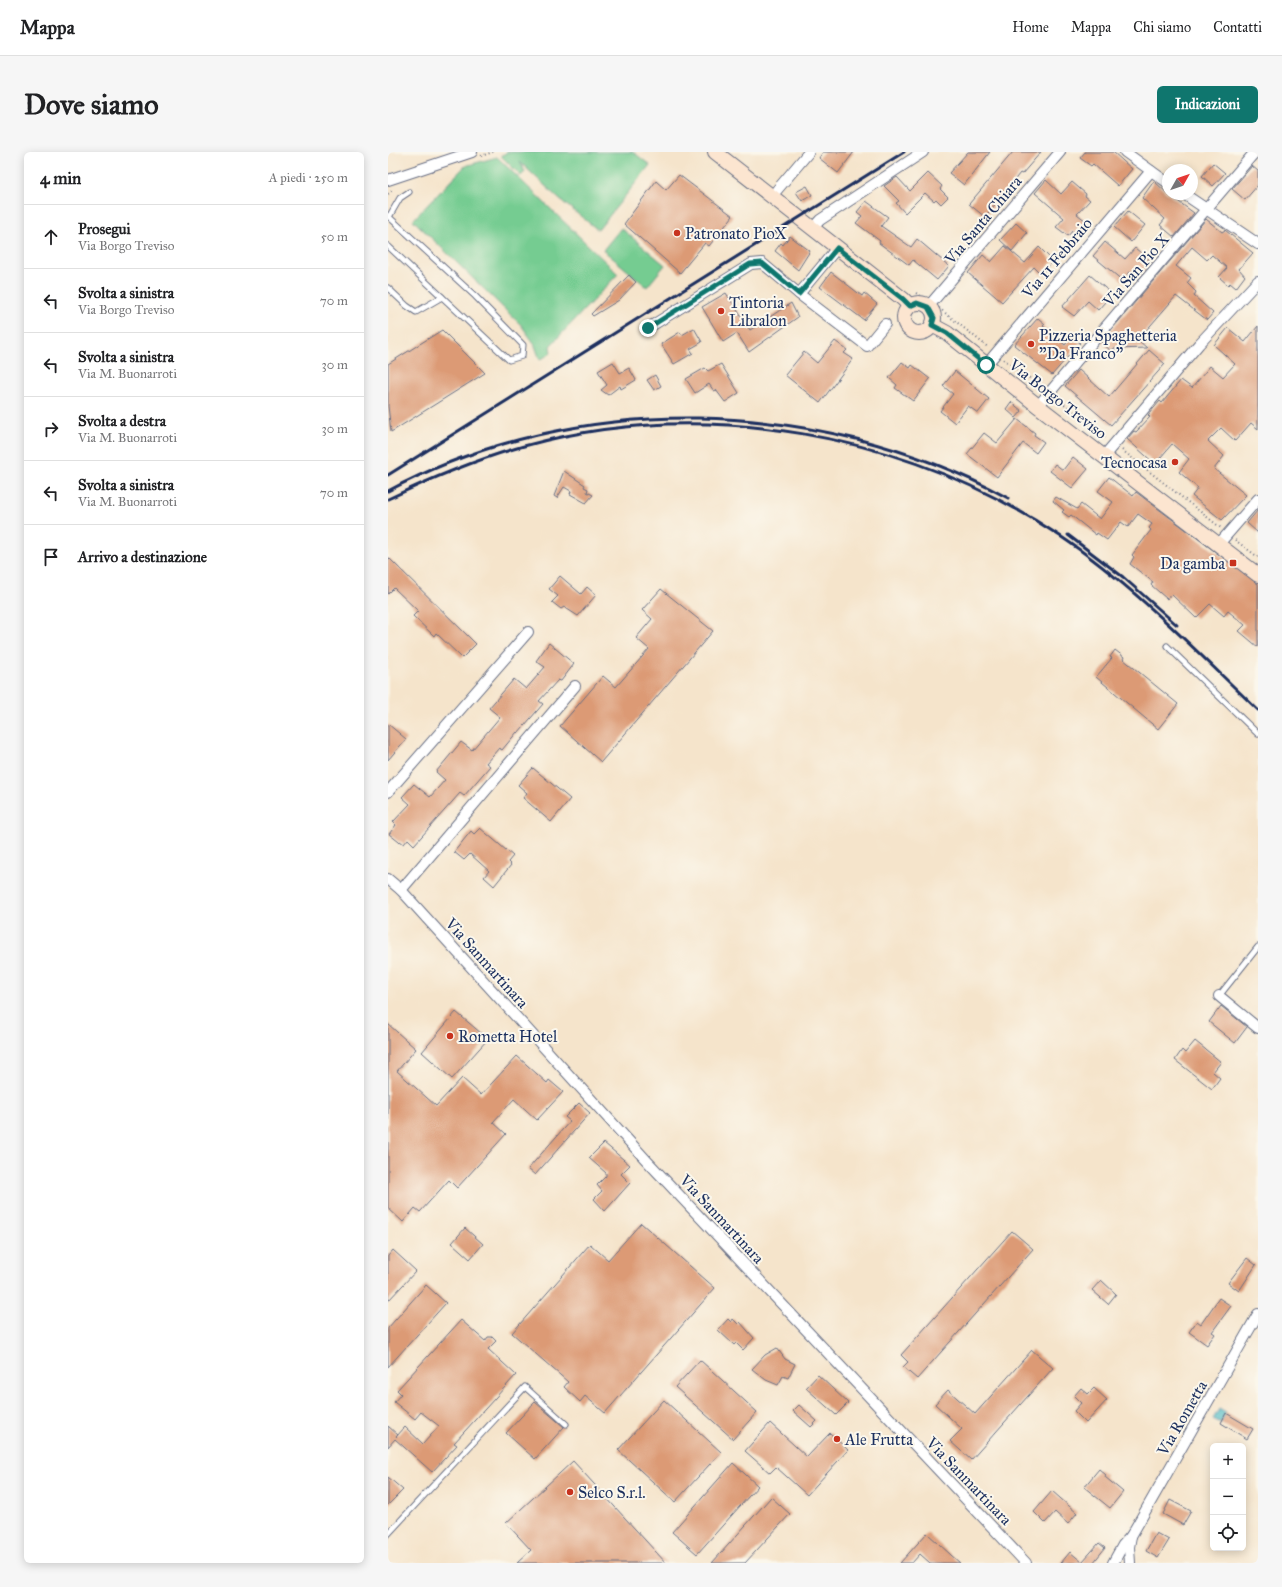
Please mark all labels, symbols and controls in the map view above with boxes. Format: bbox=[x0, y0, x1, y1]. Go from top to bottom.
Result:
text: Mappa bbox=[20, 16, 75, 39]
text: Home bbox=[1012, 19, 1049, 36]
text: Mappa bbox=[1071, 19, 1111, 36]
text: Chi siamo bbox=[1133, 19, 1191, 36]
text: Contatti bbox=[1213, 19, 1262, 36]
button: Indicazioni bbox=[1157, 86, 1258, 123]
text: Dove siamo bbox=[24, 87, 158, 122]
north arrow bbox=[1162, 164, 1198, 200]
text: 4 min bbox=[40, 168, 81, 189]
text: A piedi · 250 m bbox=[269, 170, 348, 186]
street label: Via Santa Chiara bbox=[940, 172, 1026, 269]
street label: Via 11 Febbraio bbox=[1017, 214, 1096, 303]
text: Prosegui bbox=[78, 220, 131, 238]
place label: Patronato PioX bbox=[685, 224, 788, 243]
icon: ahead bbox=[40, 226, 62, 248]
marker: Patronato PioX bbox=[672, 228, 682, 238]
text: 50 m bbox=[321, 229, 348, 245]
street label: Via San Pio X bbox=[1098, 229, 1174, 311]
text: Via Borgo Treviso bbox=[78, 238, 174, 254]
text: Svolta a sinistra bbox=[78, 284, 174, 302]
icon: left bbox=[40, 290, 62, 312]
text: 70 m bbox=[320, 293, 348, 309]
place label: Tintoria Libralon bbox=[729, 293, 787, 330]
text: Via Borgo Treviso bbox=[78, 302, 174, 318]
marker: Tintoria Libralon bbox=[716, 306, 726, 316]
route end bbox=[639, 319, 657, 337]
place label: Pizzeria Spaghetteria "Da Franco" bbox=[1039, 326, 1177, 363]
marker: Pizzeria Spaghetteria "Da Franco" bbox=[1026, 339, 1036, 349]
text: Svolta a sinistra bbox=[78, 348, 174, 366]
icon: left bbox=[40, 354, 62, 376]
street label: Via Borgo Treviso bbox=[1004, 354, 1111, 444]
route start bbox=[977, 356, 995, 374]
text: 30 m bbox=[322, 357, 348, 373]
text: Via M. Buonarroti bbox=[78, 366, 177, 382]
text: Svolta a destra bbox=[78, 412, 166, 430]
icon: right bbox=[40, 418, 62, 440]
text: 30 m bbox=[322, 421, 348, 437]
text: Via M. Buonarroti bbox=[78, 430, 177, 446]
place label: Tecnocasa bbox=[1101, 453, 1167, 472]
marker: Tecnocasa bbox=[1170, 457, 1180, 467]
text: Svolta a sinistra bbox=[78, 476, 174, 494]
icon: left bbox=[40, 482, 62, 504]
text: 70 m bbox=[320, 485, 348, 501]
text: Via M. Buonarroti bbox=[78, 494, 177, 510]
icon: arrive bbox=[40, 546, 62, 568]
text: Arrivo a destinazione bbox=[78, 548, 207, 566]
place label: Da gamba bbox=[1160, 554, 1225, 574]
marker: Da gamba bbox=[1228, 558, 1238, 568]
street label: Via Sanmartinara bbox=[441, 913, 533, 1012]
place label: Rometta Hotel bbox=[458, 1027, 558, 1046]
marker: Rometta Hotel bbox=[445, 1031, 455, 1041]
street label: Via Sanmartinara bbox=[675, 1170, 768, 1268]
street label: Via Rometta bbox=[1152, 1377, 1211, 1460]
place label: Ale Frutta bbox=[844, 1430, 913, 1449]
street label: Via Sanmartinara bbox=[922, 1432, 1016, 1529]
marker: Ale Frutta bbox=[832, 1434, 842, 1444]
map controls bbox=[1210, 1443, 1246, 1551]
button: + bbox=[1210, 1443, 1246, 1479]
button: − bbox=[1210, 1479, 1246, 1515]
place label: Selco S.r.l. bbox=[578, 1483, 646, 1502]
marker: Selco S.r.l. bbox=[565, 1487, 575, 1497]
button: locate bbox=[1210, 1515, 1246, 1551]

